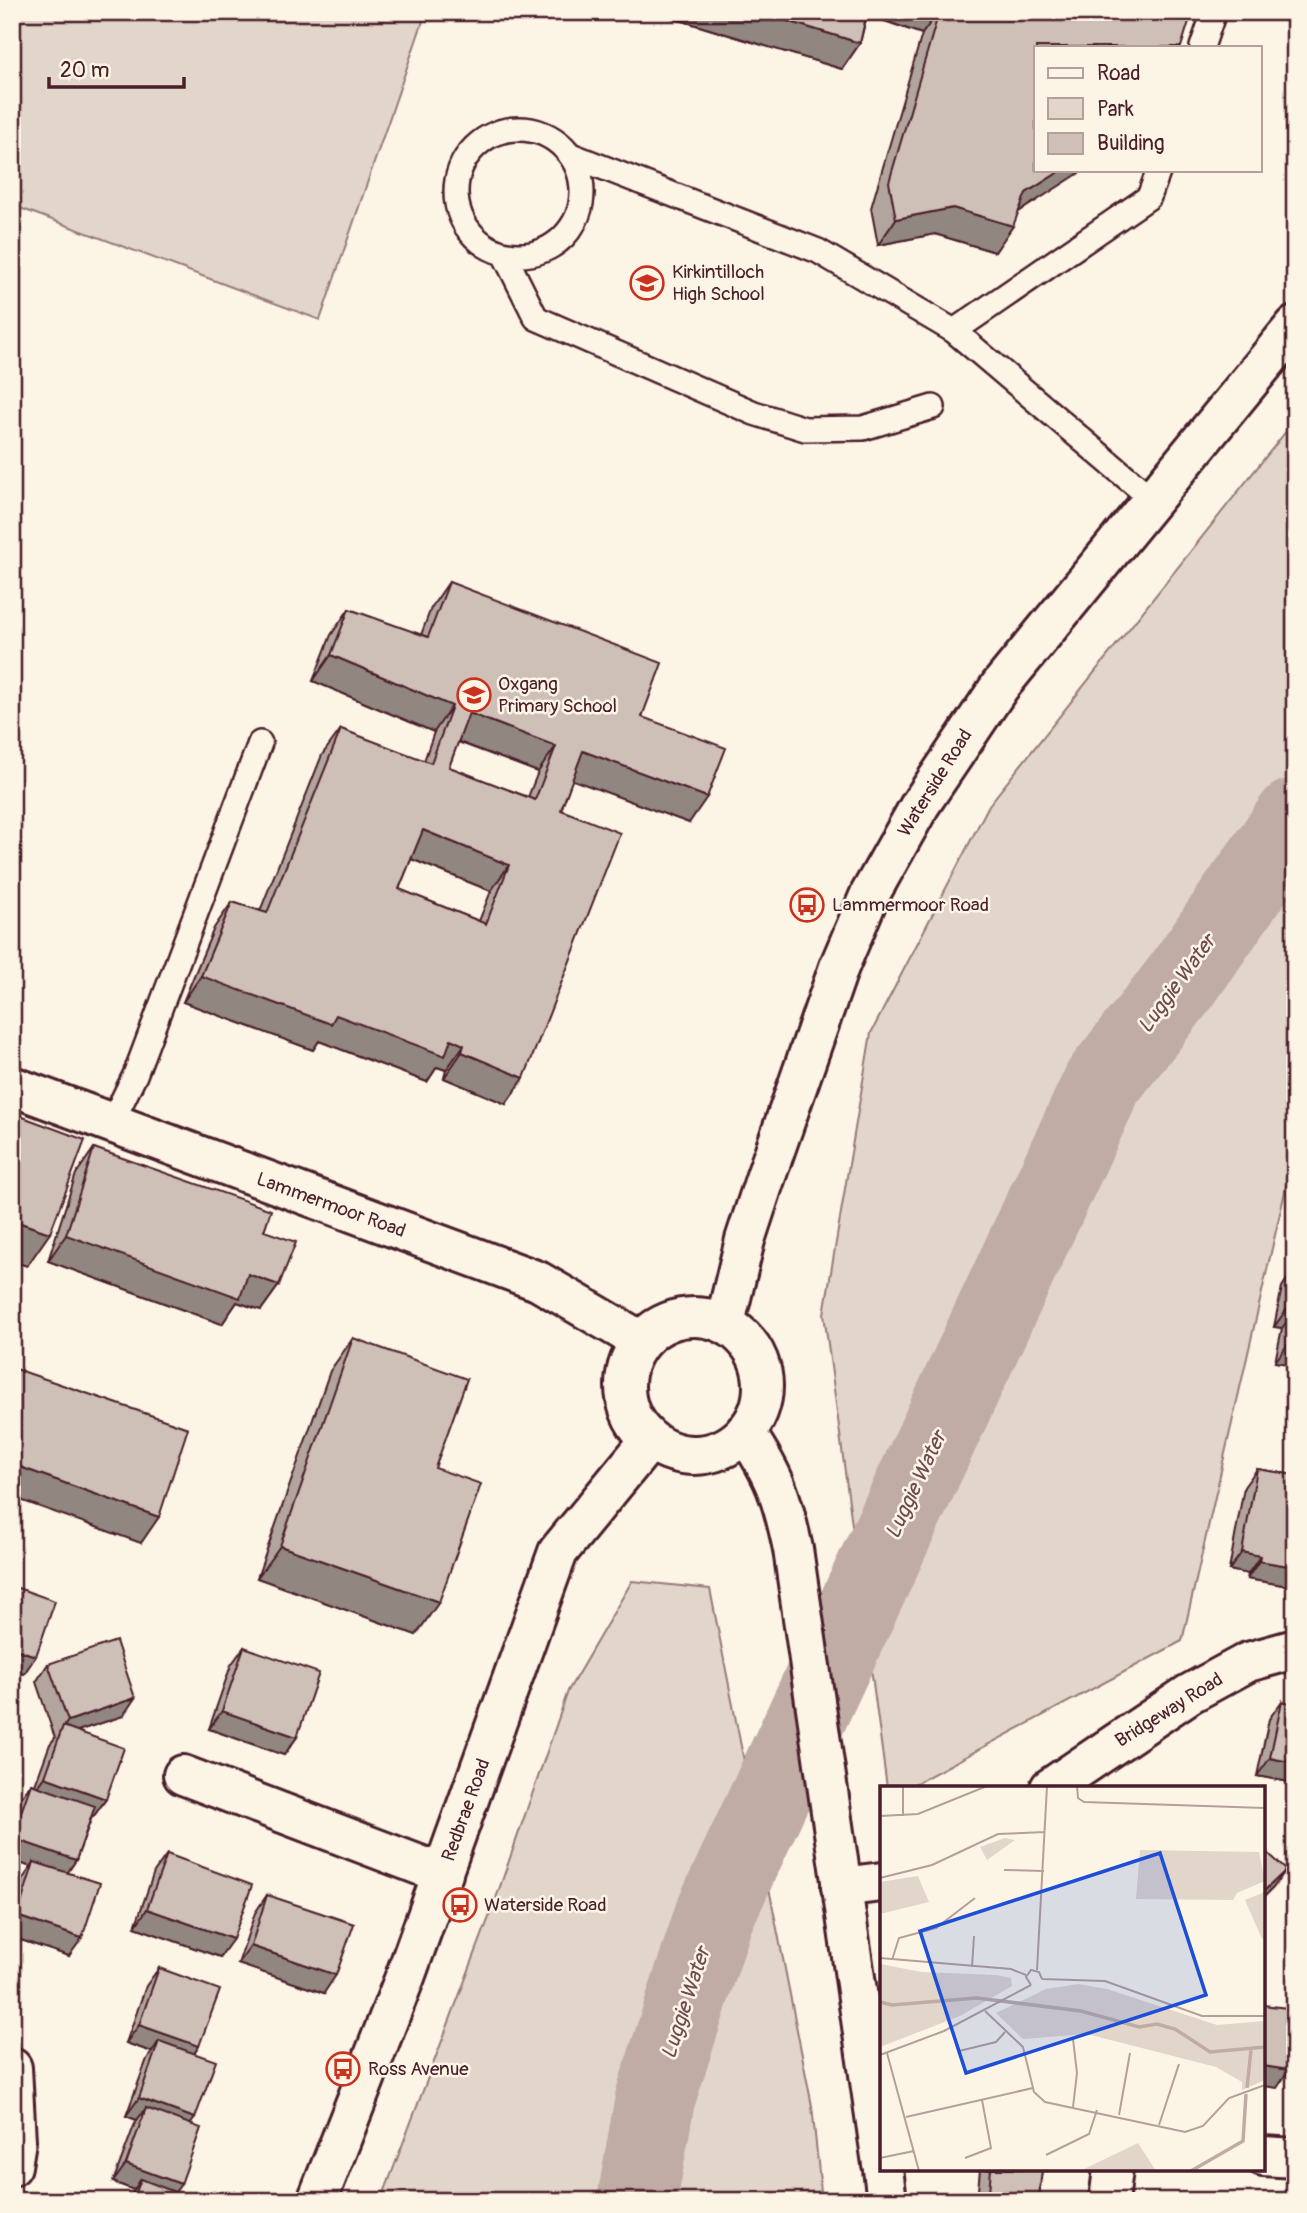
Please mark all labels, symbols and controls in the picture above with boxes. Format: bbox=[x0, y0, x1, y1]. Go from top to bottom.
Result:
scale bar bbox=[49, 46, 184, 90]
legend bbox=[1034, 46, 1262, 172]
text: 20 m bbox=[60, 57, 109, 84]
text: Road bbox=[1097, 60, 1141, 87]
text: Park bbox=[1097, 96, 1134, 123]
text: Building bbox=[1097, 130, 1164, 157]
place label: Kirkintilloch High School bbox=[672, 260, 765, 306]
school or university icon: Kirkintilloch High School bbox=[628, 264, 666, 302]
place label: Oxgang Primary School bbox=[498, 672, 617, 718]
school or university icon: Oxgang Primary School bbox=[455, 676, 493, 714]
street label: Waterside Road bbox=[892, 725, 978, 841]
bus stop icon: Lammermoor Road bbox=[788, 886, 826, 924]
place label: Lammermoor Road bbox=[832, 893, 989, 917]
water label: Luggie Water bbox=[1132, 927, 1223, 1039]
street label: Lammermoor Road bbox=[253, 1167, 409, 1243]
water label: Luggie Water bbox=[879, 1425, 954, 1543]
street label: Bridgeway Road bbox=[1111, 1667, 1227, 1753]
street label: Redbrae Road bbox=[436, 1755, 496, 1865]
inset map bbox=[880, 1786, 1265, 2171]
bus stop icon: Waterside Road bbox=[441, 1886, 479, 1924]
place label: Waterside Road bbox=[484, 1893, 607, 1917]
water label: Luggie Water bbox=[655, 1941, 717, 2062]
bus stop icon: Ross Avenue bbox=[324, 2050, 362, 2088]
place label: Ross Avenue bbox=[368, 2057, 469, 2081]

